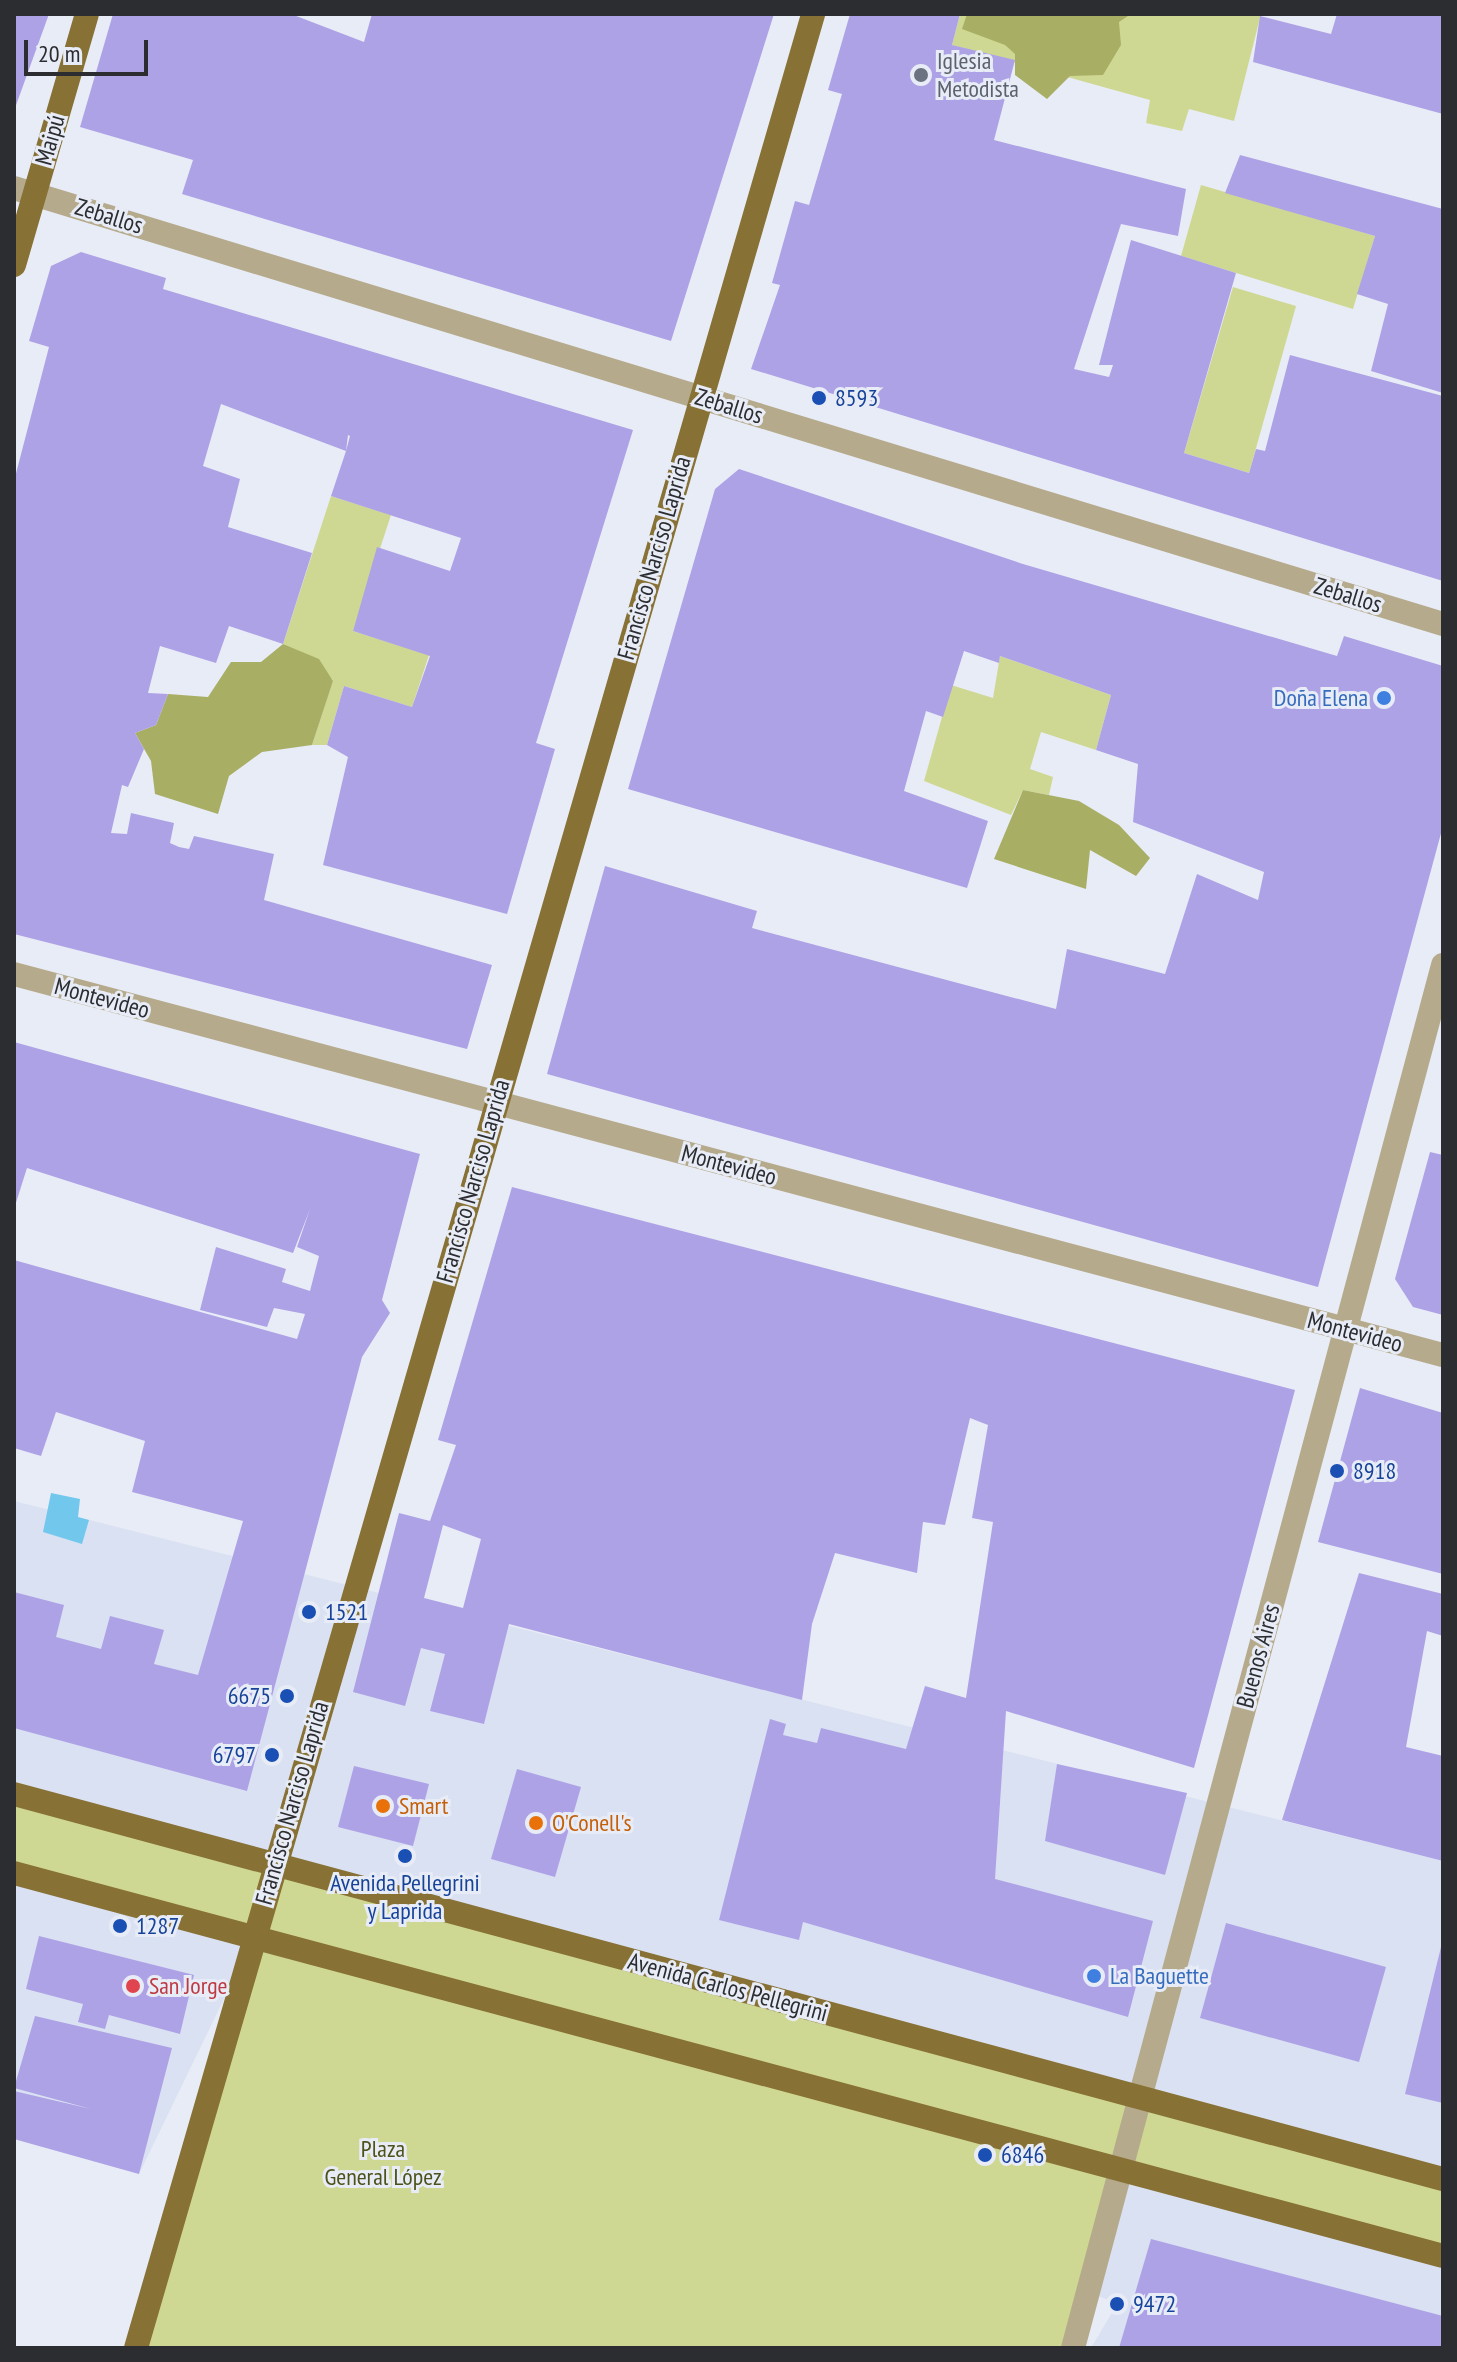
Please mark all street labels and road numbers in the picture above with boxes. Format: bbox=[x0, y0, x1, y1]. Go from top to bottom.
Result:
street label: Maipú bbox=[29, 112, 71, 168]
street label: Zeballos bbox=[72, 192, 146, 240]
street label: Zeballos bbox=[692, 382, 766, 430]
street label: Francisco Narciso Laprida bbox=[611, 453, 697, 663]
street label: Zeballos bbox=[1311, 571, 1385, 619]
street label: Montevideo bbox=[51, 972, 153, 1024]
street label: Francisco Narciso Laprida bbox=[430, 1076, 516, 1286]
street label: Montevideo bbox=[678, 1139, 780, 1191]
street label: Montevideo bbox=[1304, 1306, 1406, 1358]
street label: Buenos Aires bbox=[1230, 1601, 1286, 1711]
street label: Francisco Narciso Laprida bbox=[249, 1698, 335, 1908]
street label: Avenida Carlos Pellegrini bbox=[625, 1946, 831, 2028]

